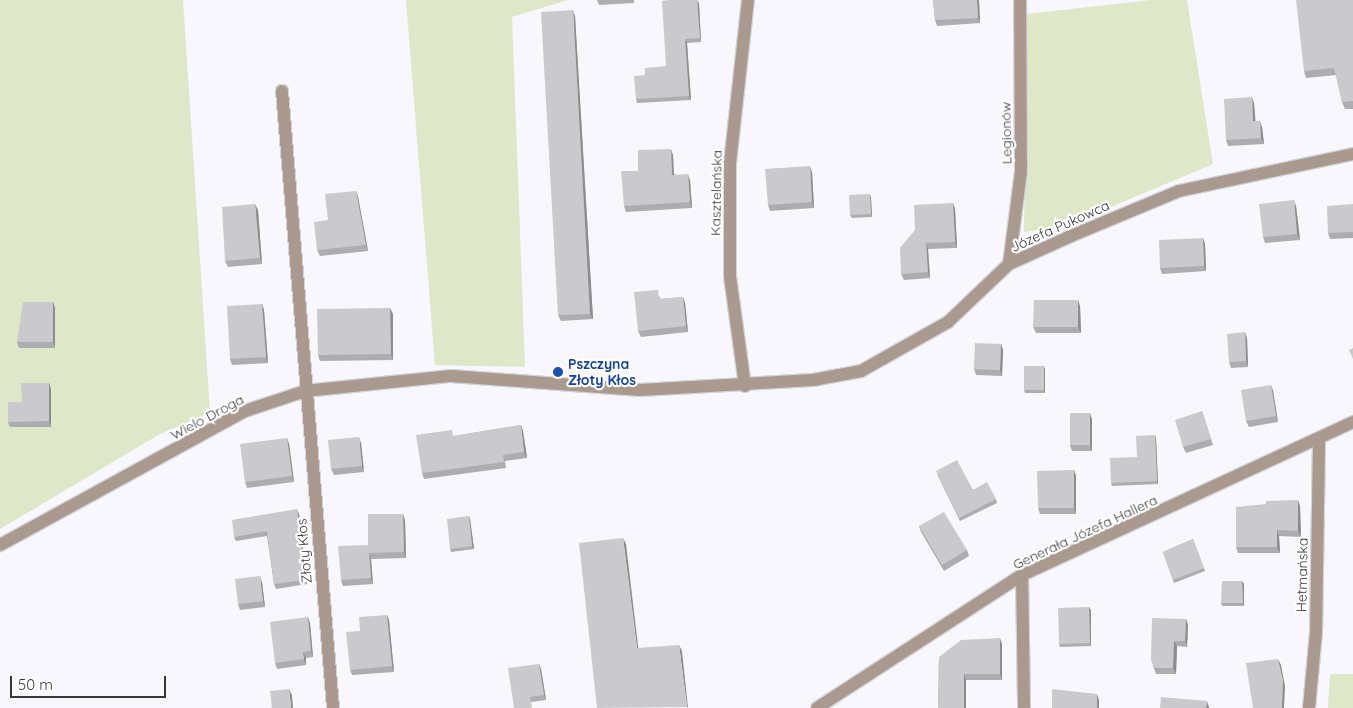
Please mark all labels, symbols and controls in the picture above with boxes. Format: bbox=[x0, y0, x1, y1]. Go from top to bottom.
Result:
street label: Legionów bbox=[997, 102, 1015, 164]
street label: Kasztelańska bbox=[707, 150, 725, 236]
street label: Józefa Pukowca bbox=[1008, 197, 1112, 255]
place label: Pszczyna Złoty Kłos bbox=[568, 356, 636, 388]
marker: Pszczyna Złoty Kłos bbox=[552, 366, 564, 378]
street label: Wielo Droga bbox=[167, 391, 247, 443]
street label: Generała Józefa Hallera bbox=[1010, 491, 1160, 573]
street label: Złoty Kłos bbox=[293, 518, 315, 584]
street label: Hetmańska bbox=[1293, 538, 1311, 612]
scale bar bbox=[12, 666, 169, 698]
text: 50 m bbox=[18, 675, 53, 694]

